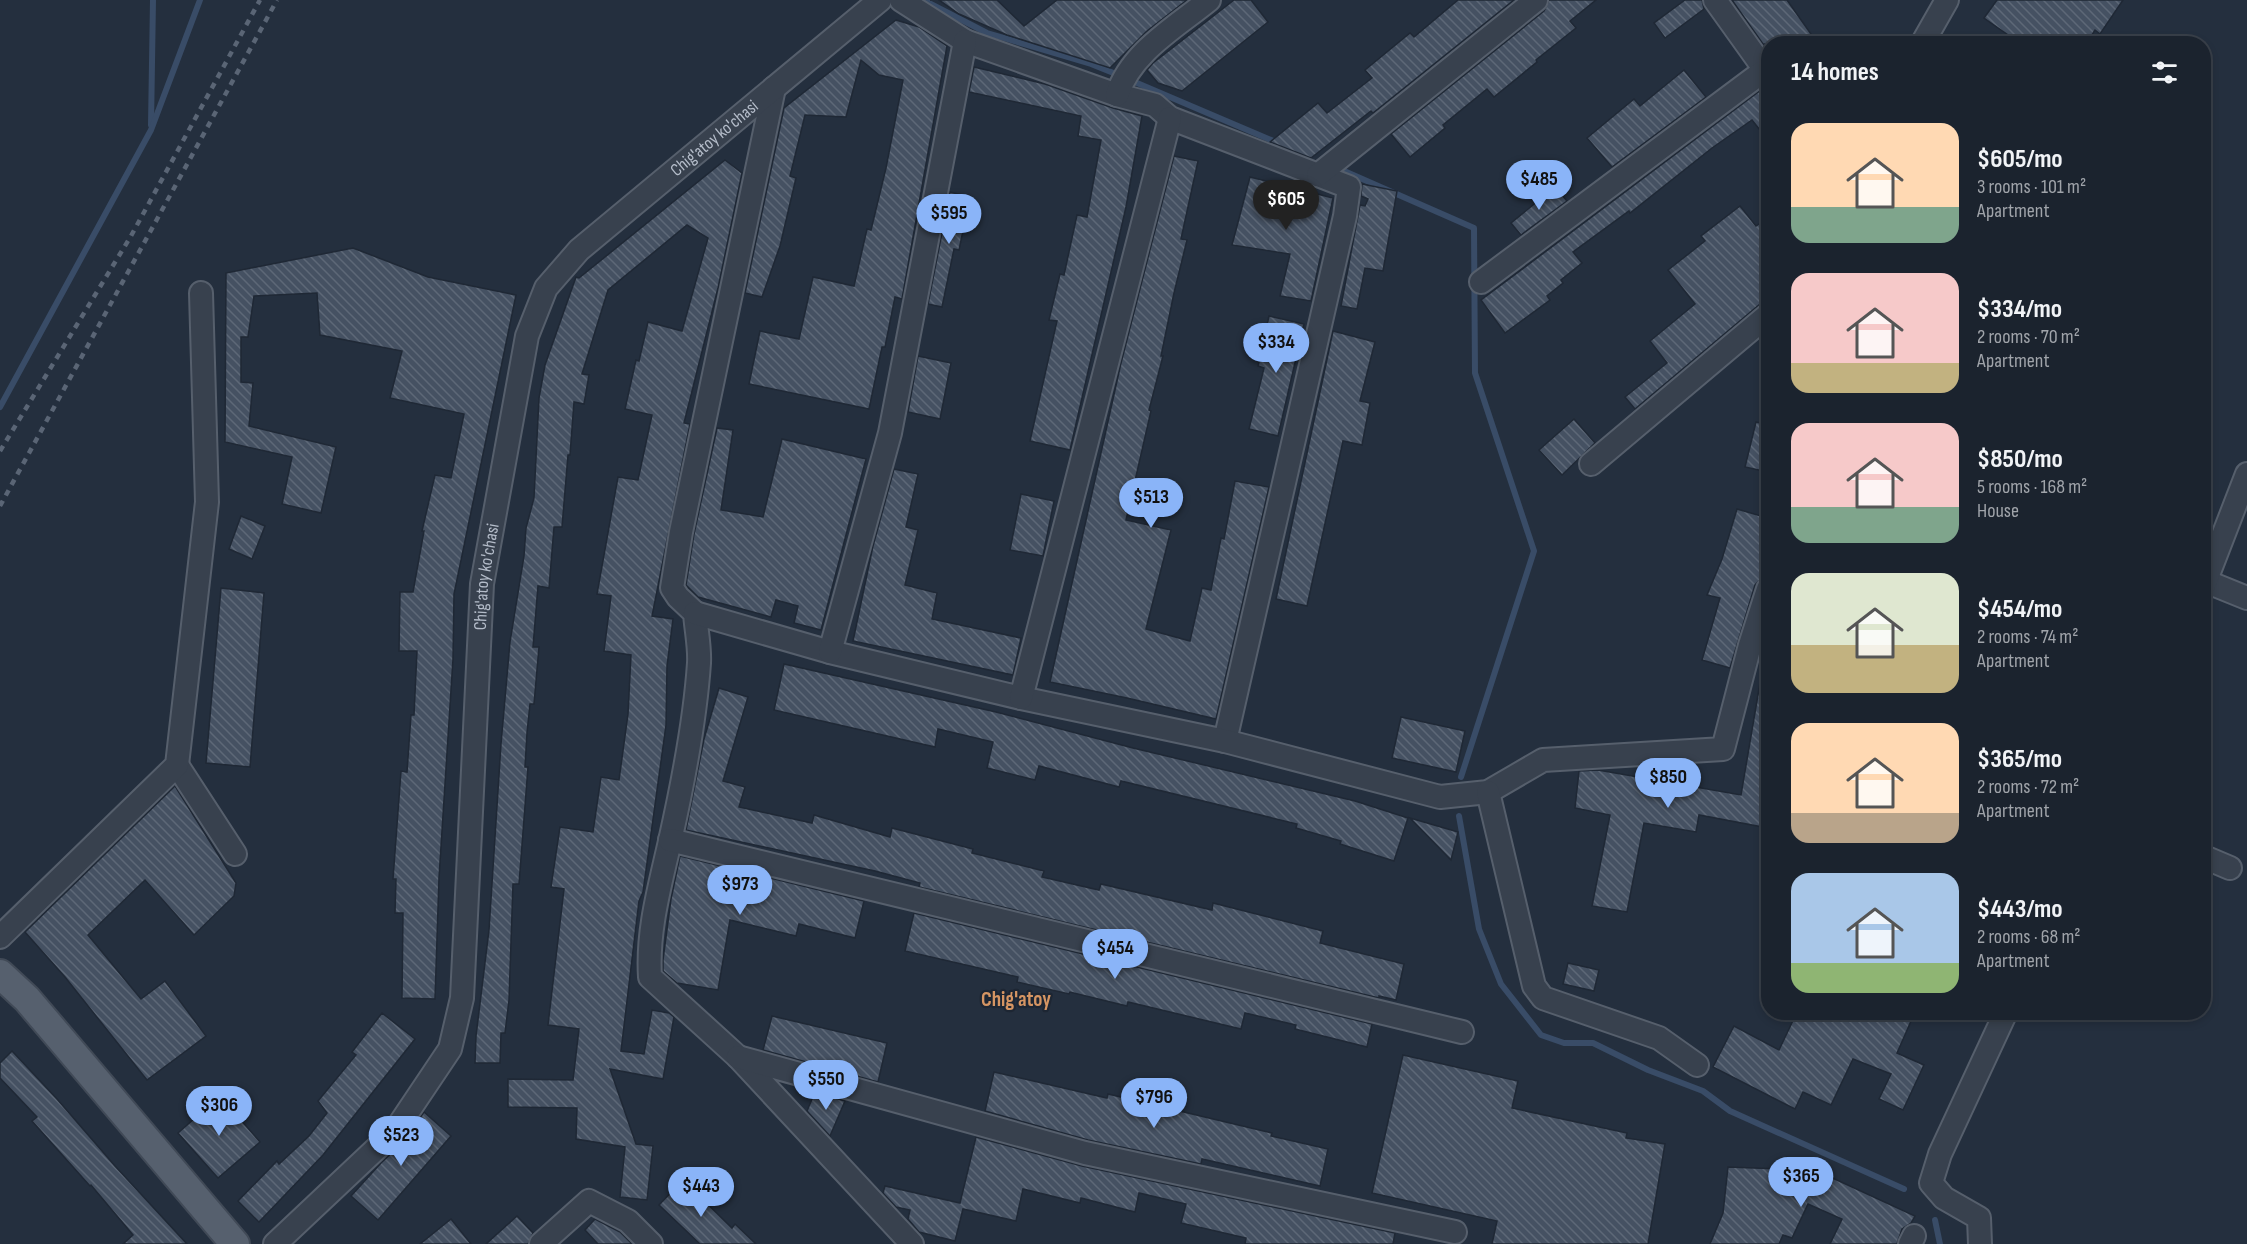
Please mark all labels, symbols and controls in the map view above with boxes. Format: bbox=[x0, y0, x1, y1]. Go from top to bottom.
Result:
icon: filters bbox=[2148, 56, 2181, 89]
text: 14 homes bbox=[1791, 57, 1879, 88]
street label: Chig'atoy ko'chasi bbox=[666, 96, 763, 181]
text: $605/mo bbox=[1977, 144, 2063, 175]
icon: home bbox=[1839, 147, 1911, 219]
pin: $485 bbox=[1503, 160, 1575, 211]
text: $485 bbox=[1520, 167, 1558, 191]
text: 3 rooms · 101 m² bbox=[1977, 175, 2086, 199]
pin: $605 bbox=[1250, 180, 1322, 231]
text: $605 bbox=[1267, 187, 1305, 211]
pin: $595 bbox=[913, 194, 985, 245]
text: Apartment bbox=[1977, 199, 2050, 223]
text: $595 bbox=[930, 201, 968, 225]
text: $334/mo bbox=[1977, 294, 2062, 325]
icon: home bbox=[1839, 297, 1911, 369]
pin: $334 bbox=[1240, 323, 1312, 374]
text: 2 rooms · 70 m² bbox=[1977, 325, 2080, 349]
text: $334 bbox=[1257, 330, 1295, 354]
text: Apartment bbox=[1977, 349, 2050, 373]
text: $850/mo bbox=[1977, 444, 2063, 475]
icon: home bbox=[1839, 447, 1911, 519]
text: 5 rooms · 168 m² bbox=[1977, 475, 2087, 499]
pin: $513 bbox=[1115, 478, 1187, 529]
text: $513 bbox=[1133, 485, 1169, 509]
text: House bbox=[1977, 499, 2019, 523]
street label: Chig'atoy ko'chasi bbox=[470, 522, 504, 631]
text: $454/mo bbox=[1977, 594, 2062, 625]
icon: home bbox=[1839, 597, 1911, 669]
text: 2 rooms · 74 m² bbox=[1977, 625, 2078, 649]
text: Apartment bbox=[1977, 649, 2050, 673]
text: $365/mo bbox=[1977, 744, 2062, 775]
icon: home bbox=[1839, 747, 1911, 819]
pin: $850 bbox=[1632, 758, 1704, 809]
text: $850 bbox=[1649, 765, 1687, 789]
text: 2 rooms · 72 m² bbox=[1977, 775, 2079, 799]
text: Apartment bbox=[1977, 799, 2050, 823]
pin: $973 bbox=[704, 865, 776, 916]
text: $973 bbox=[721, 872, 759, 896]
text: $443/mo bbox=[1977, 894, 2063, 925]
icon: home bbox=[1839, 897, 1911, 969]
text: 2 rooms · 68 m² bbox=[1977, 925, 2081, 949]
pin: $454 bbox=[1079, 929, 1151, 980]
text: $454 bbox=[1096, 936, 1134, 960]
text: Apartment bbox=[1977, 949, 2050, 973]
district label: Chig'atoy bbox=[981, 987, 1051, 1012]
pin: $550 bbox=[790, 1060, 862, 1111]
text: $550 bbox=[807, 1067, 845, 1091]
pin: $796 bbox=[1118, 1078, 1190, 1129]
text: $796 bbox=[1135, 1085, 1173, 1109]
pin: $306 bbox=[183, 1086, 255, 1137]
text: $306 bbox=[200, 1093, 238, 1117]
pin: $523 bbox=[365, 1116, 437, 1167]
text: $523 bbox=[383, 1123, 419, 1147]
pin: $365 bbox=[1765, 1157, 1837, 1208]
text: $365 bbox=[1782, 1164, 1820, 1188]
pin: $443 bbox=[665, 1167, 737, 1218]
text: $443 bbox=[682, 1174, 720, 1198]

